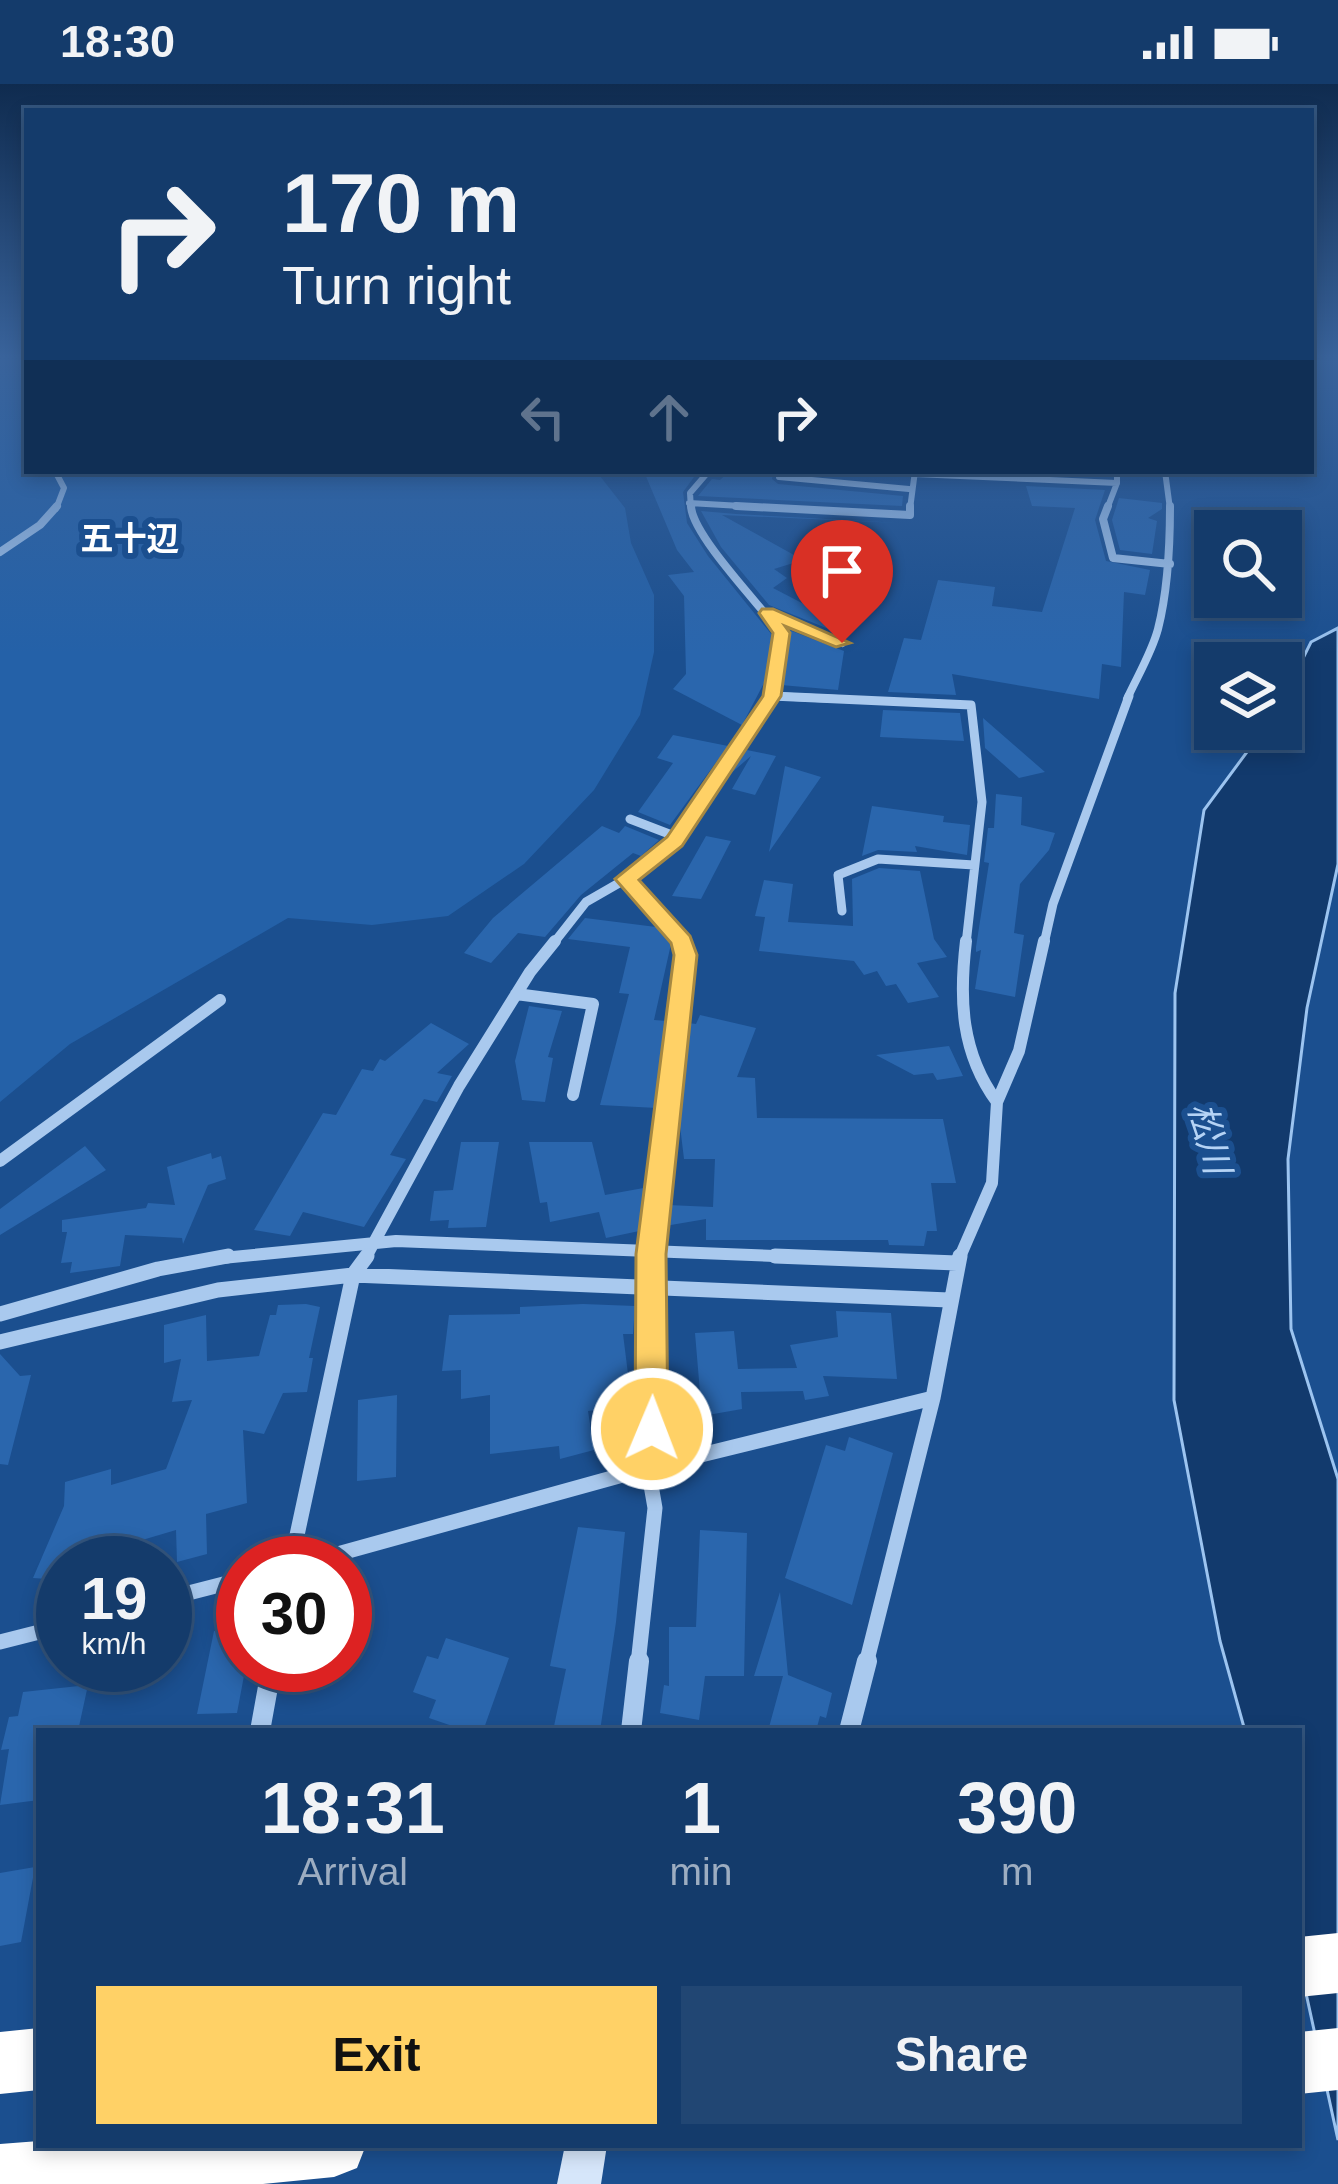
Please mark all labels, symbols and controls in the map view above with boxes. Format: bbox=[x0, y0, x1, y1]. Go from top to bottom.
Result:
text: 18:30 bbox=[60, 16, 175, 67]
icon: right bbox=[84, 156, 240, 312]
text: 170 m bbox=[282, 156, 520, 250]
text: Turn right bbox=[282, 255, 511, 315]
icon: left bbox=[510, 384, 576, 450]
icon: ahead bbox=[636, 384, 702, 450]
icon: right bbox=[762, 384, 828, 450]
map controls bbox=[1194, 510, 1302, 750]
button: search bbox=[1194, 510, 1302, 618]
district label: 五十辺 bbox=[81, 520, 180, 557]
pin bbox=[791, 520, 893, 643]
icon: arrive bbox=[809, 538, 875, 604]
button: layers bbox=[1194, 642, 1302, 750]
water label: 松川 bbox=[1180, 1098, 1240, 1182]
position arrow bbox=[589, 1366, 715, 1492]
speed limit sign: 30 bbox=[216, 1536, 372, 1692]
text: 19 bbox=[81, 1565, 147, 1632]
text: km/h bbox=[81, 1627, 147, 1660]
text: 18:31 bbox=[261, 1768, 445, 1848]
text: 1 bbox=[681, 1768, 721, 1848]
text: 390 bbox=[957, 1768, 1077, 1848]
text: Arrival bbox=[298, 1850, 408, 1893]
text: min bbox=[670, 1850, 732, 1893]
text: m bbox=[1001, 1850, 1033, 1893]
button: Exit bbox=[96, 1986, 657, 2124]
button: Share bbox=[681, 1986, 1242, 2124]

